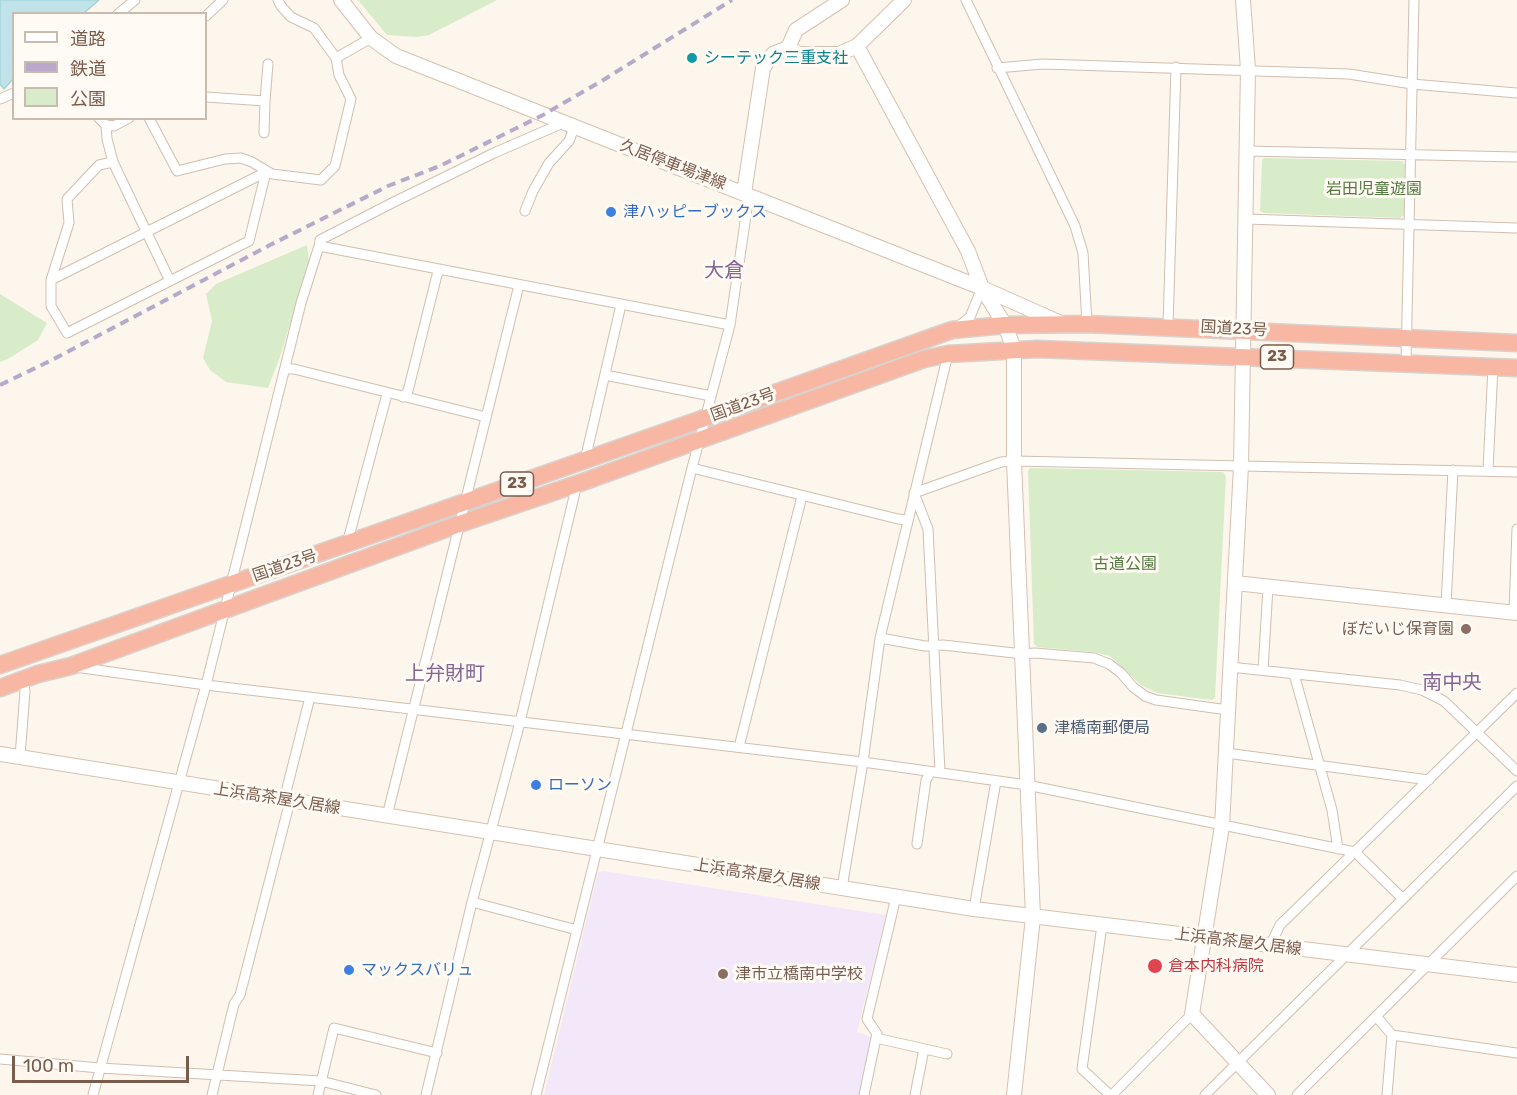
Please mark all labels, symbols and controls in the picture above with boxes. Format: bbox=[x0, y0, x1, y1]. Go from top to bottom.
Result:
legend bbox=[12, 12, 207, 120]
text: 道路 bbox=[70, 28, 106, 50]
place label: シーテック三重支社 bbox=[704, 48, 848, 68]
marker: シーテック三重支社 bbox=[685, 51, 699, 65]
text: 鉄道 bbox=[70, 58, 106, 80]
text: 公園 bbox=[70, 88, 106, 110]
street label: 久居停車場津線 bbox=[617, 136, 729, 194]
park label: 岩田児童遊園 bbox=[1326, 179, 1422, 199]
place label: 津ハッピーブックス bbox=[623, 202, 767, 222]
marker: 津ハッピーブックス bbox=[604, 205, 618, 219]
district label: 大倉 bbox=[704, 259, 744, 283]
street label: 国道23号 bbox=[1200, 318, 1268, 340]
road number: 23 bbox=[1260, 345, 1294, 369]
street label: 国道23号 bbox=[708, 385, 778, 425]
road number: 23 bbox=[500, 472, 534, 496]
street label: 国道23号 bbox=[250, 546, 320, 586]
park label: 古道公園 bbox=[1093, 554, 1157, 574]
place label: ぼだいじ保育園 bbox=[1342, 619, 1454, 639]
marker: ぼだいじ保育園 bbox=[1459, 622, 1473, 636]
district label: 上弁財町 bbox=[405, 662, 485, 686]
district label: 南中央 bbox=[1422, 671, 1482, 695]
place label: 津橋南郵便局 bbox=[1054, 718, 1150, 738]
marker: 津橋南郵便局 bbox=[1035, 721, 1049, 735]
place label: ローソン bbox=[548, 775, 612, 795]
marker: ローソン bbox=[529, 778, 543, 792]
street label: 上浜高茶屋久居線 bbox=[212, 780, 342, 818]
street label: 上浜高茶屋久居線 bbox=[692, 856, 822, 894]
street label: 上浜高茶屋久居線 bbox=[1173, 925, 1303, 959]
place label: 倉本内科病院 bbox=[1168, 956, 1264, 976]
marker: 倉本内科病院 bbox=[1146, 957, 1164, 975]
place label: マックスバリュ bbox=[361, 960, 473, 980]
marker: マックスバリュ bbox=[342, 963, 356, 977]
place label: 津市立橋南中学校 bbox=[735, 964, 863, 984]
marker: 津市立橋南中学校 bbox=[716, 967, 730, 981]
scale bar bbox=[15, 1044, 192, 1082]
text: 100 m bbox=[23, 1055, 74, 1077]

